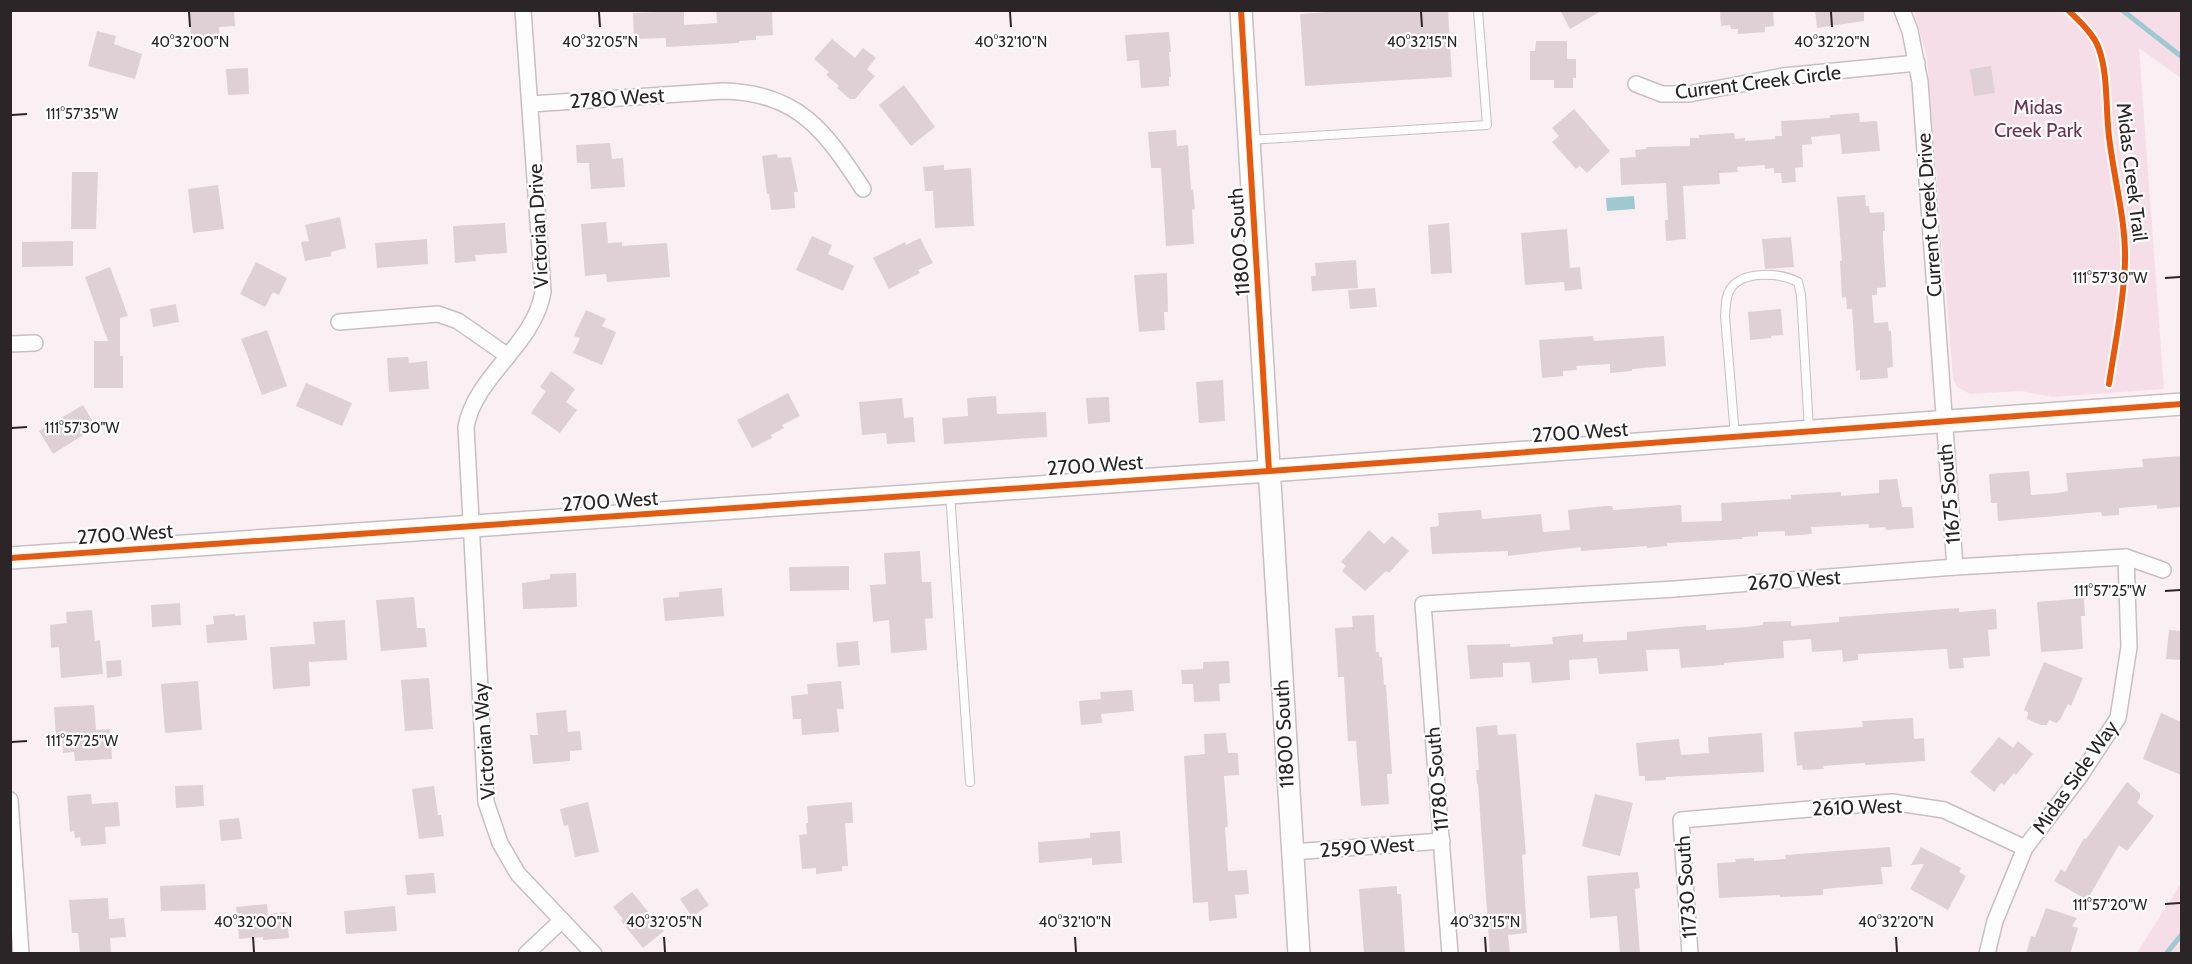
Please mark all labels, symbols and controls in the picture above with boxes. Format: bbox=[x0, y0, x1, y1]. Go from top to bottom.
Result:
text: 40°32'00"N bbox=[151, 33, 229, 51]
text: 40°32'05"N bbox=[562, 33, 638, 51]
text: 40°32'10"N bbox=[975, 33, 1047, 51]
text: 40°32'15"N bbox=[1387, 33, 1457, 51]
text: 40°32'20"N bbox=[1794, 33, 1870, 51]
street label: Current Creek Circle bbox=[1674, 60, 1842, 104]
street label: 2780 West bbox=[569, 83, 665, 113]
park label: Midas Creek Park bbox=[1994, 95, 2082, 142]
street label: Midas Creek Trail bbox=[2112, 101, 2152, 243]
text: 111°57'35"W bbox=[46, 105, 119, 123]
street label: Current Creek Drive bbox=[1911, 132, 1947, 298]
street label: Victorian Drive bbox=[523, 163, 553, 289]
street label: 11800 South bbox=[1223, 187, 1255, 297]
text: 111°57'30"W bbox=[2073, 269, 2148, 287]
street label: 2700 West bbox=[1531, 417, 1629, 447]
text: 111°57'30"W bbox=[45, 419, 120, 437]
street label: 11675 South bbox=[1933, 443, 1965, 545]
street label: 2700 West bbox=[1046, 450, 1144, 480]
street label: 2700 West bbox=[561, 486, 659, 516]
street label: 2700 West bbox=[76, 519, 174, 549]
street label: 2670 West bbox=[1747, 565, 1842, 595]
text: 111°57'25"W bbox=[2074, 582, 2147, 600]
street label: 11800 South bbox=[1269, 679, 1299, 789]
street label: Victorian Way bbox=[468, 682, 500, 800]
street label: Midas Side Way bbox=[2027, 716, 2123, 838]
street label: 11780 South bbox=[1420, 726, 1454, 832]
text: 111°57'25"W bbox=[46, 732, 119, 750]
street label: 2610 West bbox=[1812, 793, 1903, 821]
street label: 2590 West bbox=[1319, 832, 1415, 862]
street label: 11730 South bbox=[1670, 835, 1702, 939]
text: 111°57'20"W bbox=[2073, 896, 2148, 914]
text: 40°32'00"N bbox=[214, 913, 292, 931]
text: 40°32'05"N bbox=[626, 913, 702, 931]
text: 40°32'10"N bbox=[1039, 913, 1111, 931]
text: 40°32'15"N bbox=[1450, 913, 1520, 931]
text: 40°32'20"N bbox=[1858, 913, 1934, 931]

